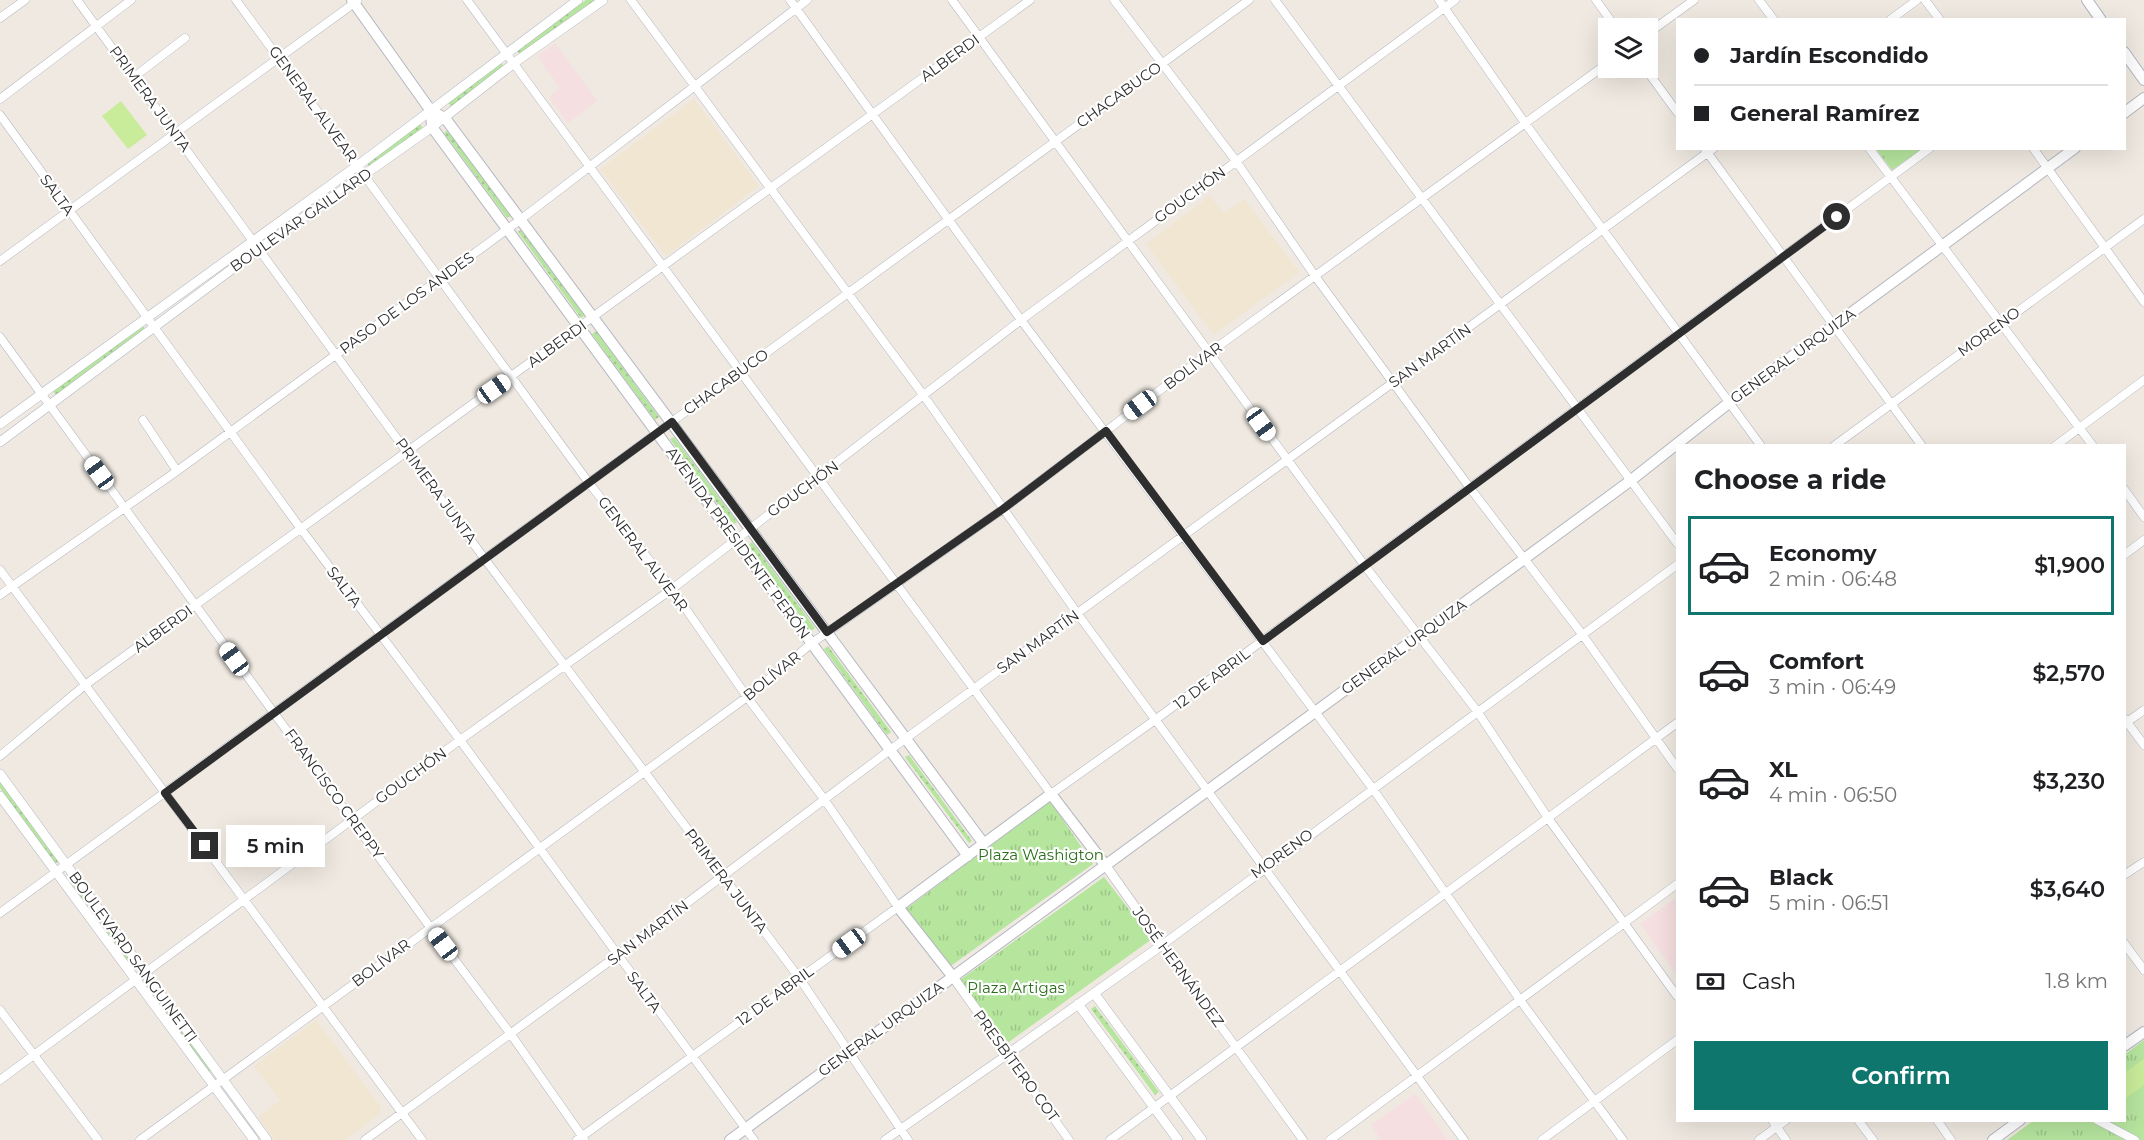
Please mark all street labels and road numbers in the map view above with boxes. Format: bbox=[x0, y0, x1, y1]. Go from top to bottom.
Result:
street label: ALBERDI bbox=[916, 30, 983, 85]
street label: PRIMERA JUNTA bbox=[106, 42, 195, 156]
street label: GENERAL ALVEAR bbox=[265, 42, 362, 166]
street label: CHACABUCO bbox=[1072, 57, 1165, 132]
street label: GOUCHÓN bbox=[1150, 162, 1229, 227]
street label: BOULEVAR GAILLARD bbox=[226, 163, 375, 276]
street label: SALTA bbox=[36, 170, 79, 219]
street label: PASO DE LOS ANDES bbox=[336, 247, 478, 358]
street label: MORENO bbox=[1954, 303, 2024, 361]
street label: GENERAL URQUIZA bbox=[1726, 304, 1859, 408]
street label: ALBERDI bbox=[523, 316, 590, 371]
street label: SAN MARTÍN bbox=[1385, 319, 1475, 392]
street label: BOLÍVAR bbox=[1160, 337, 1226, 394]
street label: CHACABUCO bbox=[679, 344, 772, 419]
street label: PRIMERA JUNTA bbox=[392, 434, 481, 548]
street label: AVENIDA PRESIDENTE PERÓN bbox=[662, 443, 815, 642]
street label: GOUCHÓN bbox=[763, 456, 842, 521]
street label: GENERAL ALVEAR bbox=[594, 493, 693, 615]
street label: SALTA bbox=[323, 562, 366, 611]
street label: GENERAL URQUIZA bbox=[1337, 595, 1470, 699]
street label: ALBERDI bbox=[129, 601, 196, 656]
street label: SAN MARTÍN bbox=[993, 605, 1083, 678]
street label: 12 DE ABRIL bbox=[1170, 644, 1254, 713]
street label: BOLÍVAR bbox=[739, 647, 804, 705]
street label: FRANCISCO CREPPY bbox=[281, 725, 388, 863]
street label: GOUCHÓN bbox=[371, 743, 450, 808]
street label: PRIMERA JUNTA bbox=[681, 825, 772, 937]
street label: MORENO bbox=[1247, 825, 1317, 883]
street label: BOULEVARD SANGUINETTI bbox=[65, 868, 202, 1046]
street label: SAN MARTÍN bbox=[603, 896, 692, 969]
street label: JOSÉ HERNÁNDEZ bbox=[1128, 902, 1228, 1031]
street label: BOLÍVAR bbox=[348, 934, 414, 991]
street label: 12 DE ABRIL bbox=[733, 961, 817, 1030]
street label: SALTA bbox=[623, 967, 666, 1016]
street label: GENERAL URQUIZA bbox=[814, 977, 947, 1081]
street label: PRESBÍTERO COT bbox=[969, 1006, 1064, 1126]

